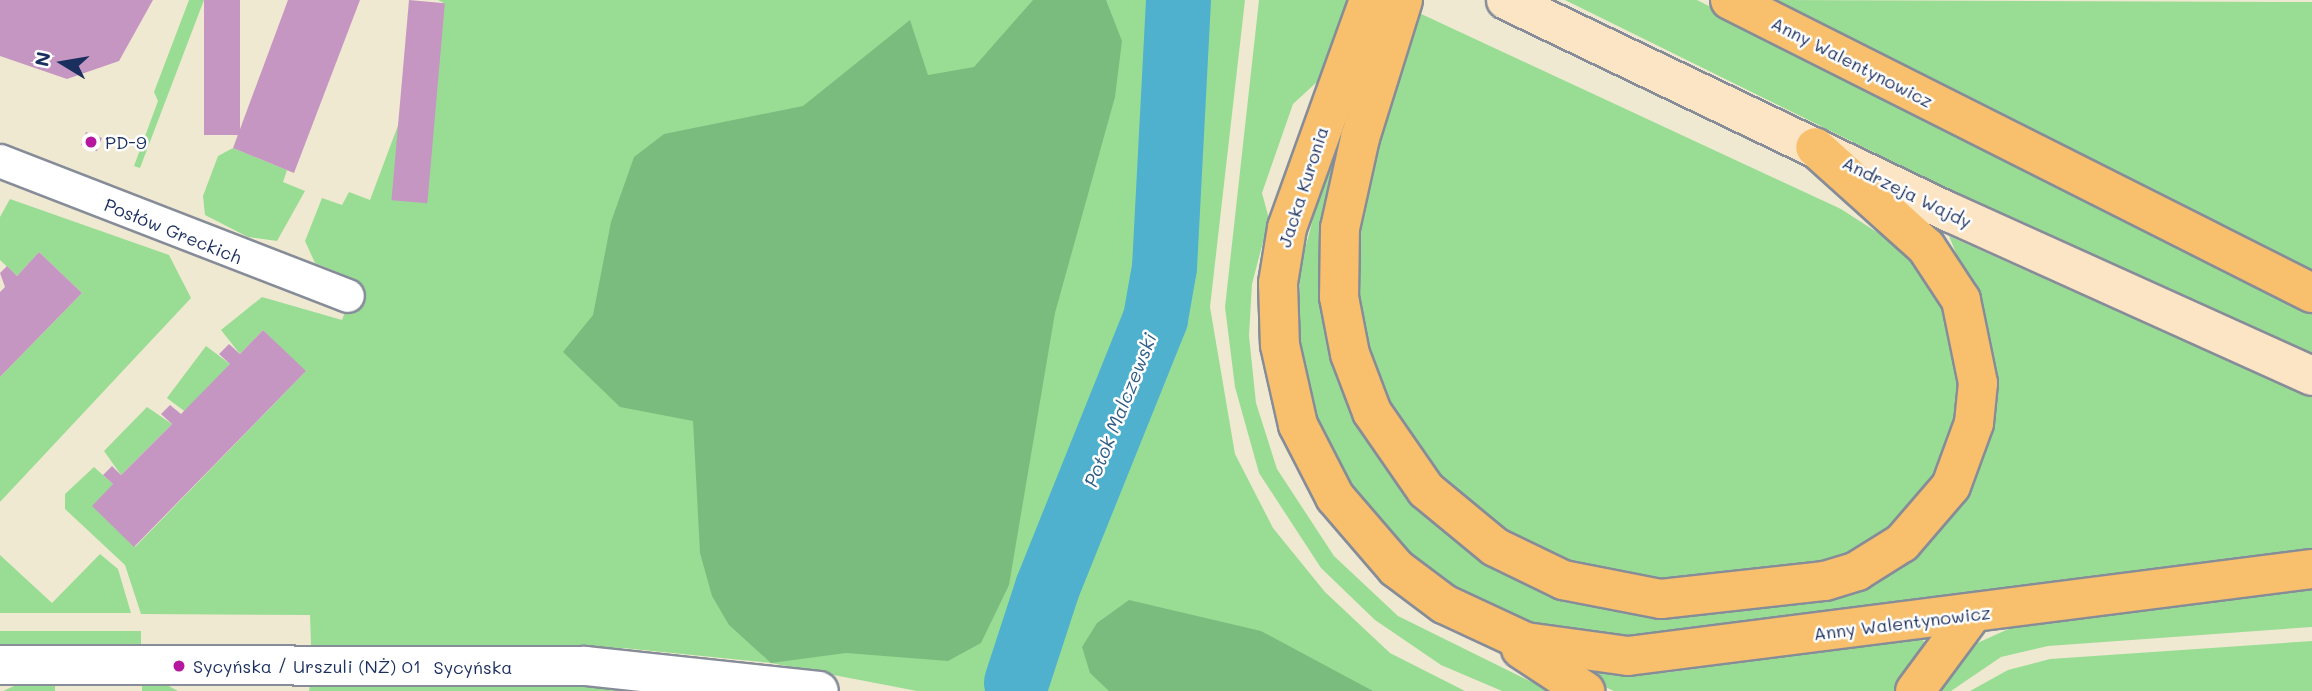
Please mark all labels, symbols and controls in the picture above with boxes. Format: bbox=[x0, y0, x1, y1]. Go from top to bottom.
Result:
street label: Anny Walentynowicz bbox=[1768, 12, 1936, 112]
north arrow bbox=[28, 28, 98, 98]
text: N bbox=[28, 49, 56, 68]
street label: Jacka Kuronia bbox=[1273, 124, 1333, 250]
place label: PD-9 bbox=[105, 131, 147, 153]
marker: PD-9 bbox=[83, 134, 99, 150]
street label: Andrzeja Wajdy bbox=[1839, 151, 1975, 233]
street label: Posłów Greckich bbox=[101, 194, 245, 268]
water label: Potok Malczewski bbox=[1079, 330, 1161, 490]
street label: Anny Walentynowicz bbox=[1812, 601, 1992, 645]
place label: Sycyńska / Urszuli (NŻ) 01 bbox=[193, 655, 421, 677]
street label: Sycyńska bbox=[433, 656, 513, 678]
marker: Sycyńska / Urszuli (NŻ) 01 bbox=[171, 658, 187, 674]

